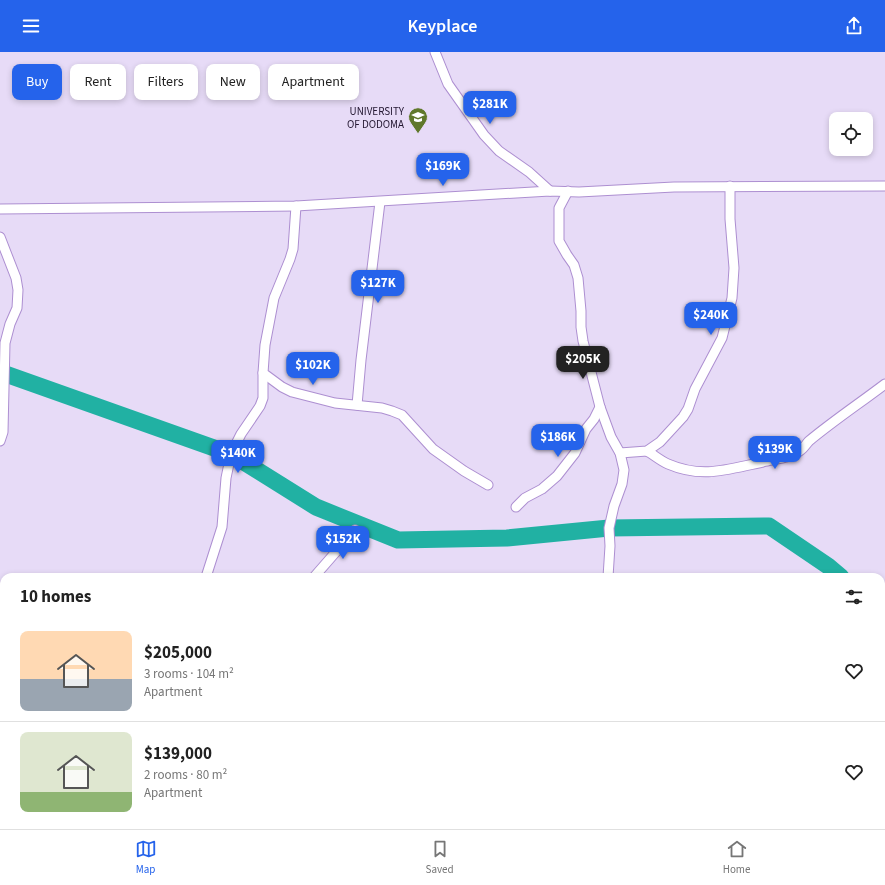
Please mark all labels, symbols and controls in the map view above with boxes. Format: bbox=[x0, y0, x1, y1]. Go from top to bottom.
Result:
text: Keyplace bbox=[408, 14, 477, 39]
icon: menu bbox=[20, 15, 42, 37]
icon: share bbox=[843, 15, 865, 37]
chip: Buy bbox=[12, 64, 62, 100]
chip: Rent bbox=[70, 64, 126, 100]
chip: Filters bbox=[134, 64, 198, 100]
chip: New bbox=[206, 64, 260, 100]
chip: Apartment bbox=[268, 64, 359, 100]
pin: $281K bbox=[462, 91, 518, 125]
text: $281K bbox=[472, 95, 508, 113]
place label: UNIVERSITY OF DODOMA bbox=[347, 104, 405, 132]
school or university icon: UNIVERSITY OF DODOMA bbox=[407, 106, 429, 134]
map controls bbox=[829, 112, 873, 156]
button: locate bbox=[829, 112, 873, 156]
pin: $169K bbox=[415, 153, 471, 187]
text: $169K bbox=[425, 157, 461, 175]
pin: $127K bbox=[350, 270, 406, 304]
text: $127K bbox=[360, 274, 396, 292]
pin: $240K bbox=[683, 302, 739, 336]
text: $240K bbox=[693, 306, 729, 324]
pin: $205K bbox=[555, 346, 611, 380]
text: $205K bbox=[565, 350, 601, 368]
pin: $102K bbox=[285, 352, 341, 386]
text: $102K bbox=[295, 356, 331, 374]
pin: $186K bbox=[530, 424, 586, 458]
text: $186K bbox=[540, 428, 576, 446]
pin: $139K bbox=[747, 436, 803, 470]
pin: $140K bbox=[210, 440, 266, 474]
text: $139K bbox=[757, 440, 793, 458]
text: $140K bbox=[220, 444, 256, 462]
pin: $152K bbox=[315, 526, 371, 560]
text: $152K bbox=[325, 530, 361, 548]
text: 10 homes bbox=[20, 585, 91, 609]
icon: filters bbox=[843, 586, 865, 608]
text: $205,000 bbox=[144, 641, 212, 665]
icon: home bbox=[52, 647, 100, 695]
icon: heart bbox=[843, 660, 865, 682]
text: 3 rooms · 104 m² bbox=[144, 665, 234, 683]
text: Apartment bbox=[144, 683, 202, 701]
text: $139,000 bbox=[144, 742, 212, 766]
icon: home bbox=[52, 748, 100, 796]
icon: heart bbox=[843, 761, 865, 783]
text: 2 rooms · 80 m² bbox=[144, 766, 227, 784]
text: Apartment bbox=[144, 784, 202, 802]
tab: Map bbox=[135, 838, 157, 877]
tab: Saved bbox=[426, 838, 454, 877]
tab: Home bbox=[723, 838, 750, 877]

